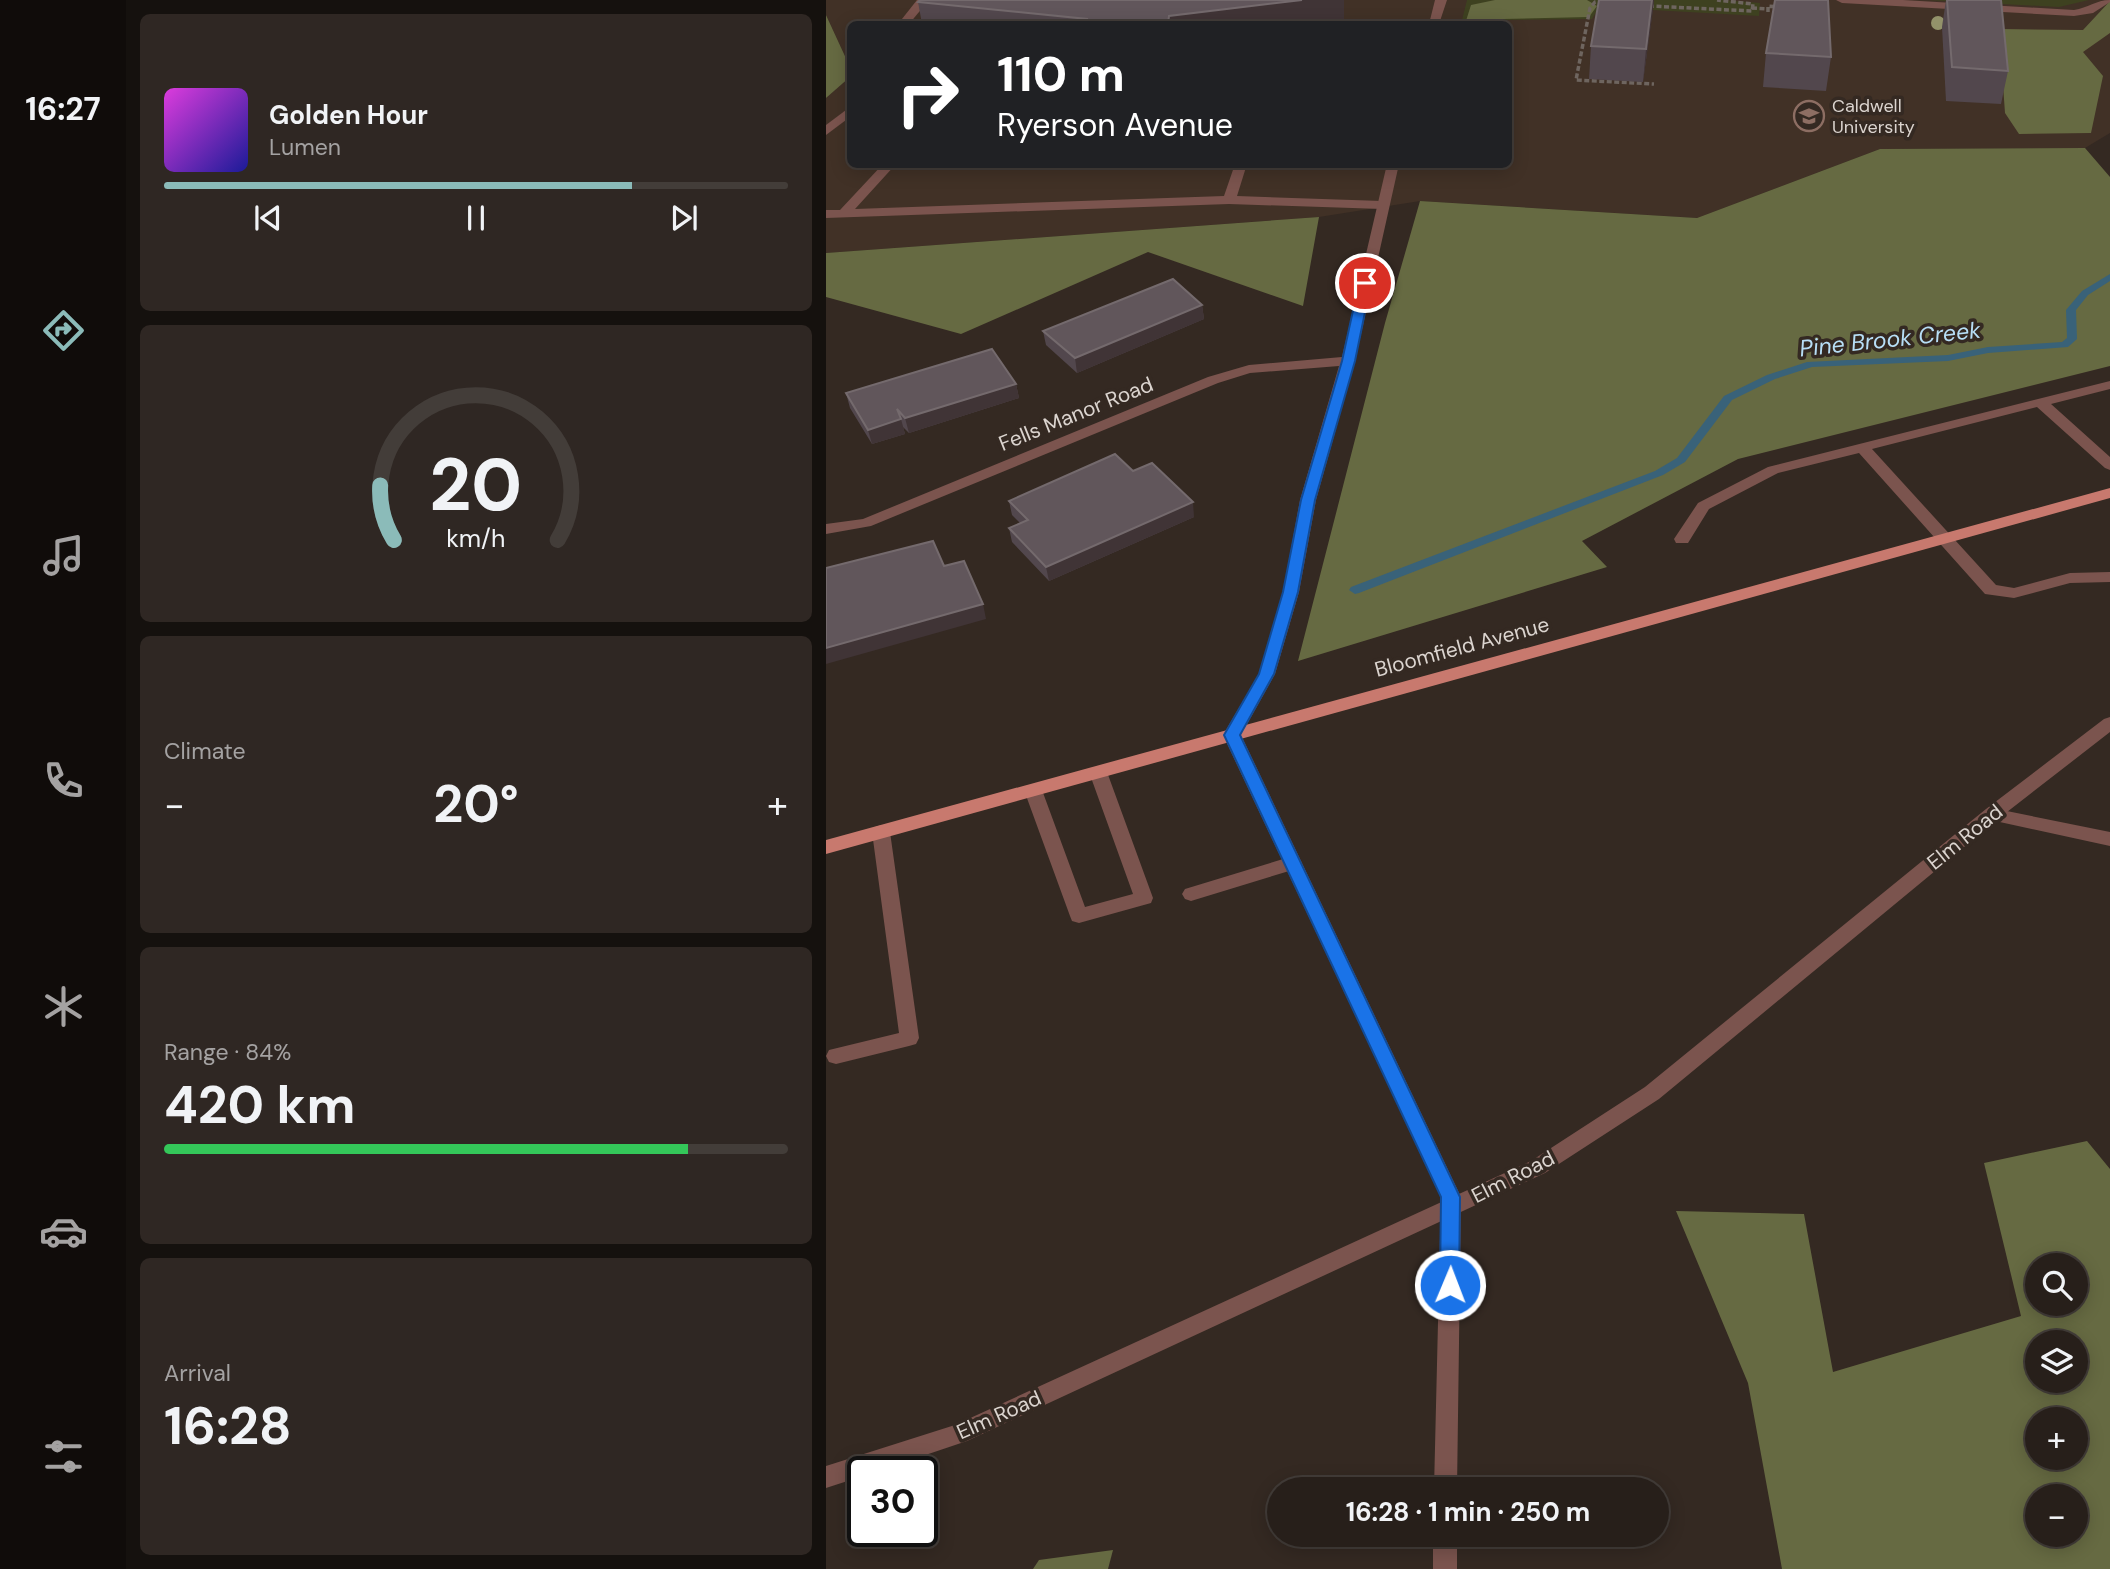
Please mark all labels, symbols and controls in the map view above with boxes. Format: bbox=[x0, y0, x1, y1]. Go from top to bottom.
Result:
text: 110 m bbox=[997, 42, 1125, 106]
icon: right bbox=[882, 49, 973, 140]
text: 16:27 bbox=[25, 88, 101, 130]
place label: Caldwell University bbox=[1832, 94, 1915, 139]
text: Golden Hour bbox=[269, 98, 428, 132]
school or university icon: Caldwell University bbox=[1792, 99, 1826, 133]
text: Ryerson Avenue bbox=[997, 104, 1233, 146]
text: Lumen bbox=[269, 132, 341, 162]
icon: previous bbox=[249, 199, 287, 237]
icon: pause bbox=[457, 199, 495, 237]
icon: next bbox=[665, 199, 703, 237]
pin bbox=[1335, 253, 1395, 313]
icon: arrive bbox=[1346, 264, 1384, 302]
icon: directions bbox=[39, 306, 88, 355]
water label: Pine Brook Creek bbox=[1798, 315, 1982, 363]
street label: Fells Manor Road bbox=[995, 370, 1157, 458]
text: 20 bbox=[430, 438, 522, 533]
text: km/h bbox=[446, 521, 506, 554]
icon: music bbox=[39, 531, 88, 580]
street label: Bloomfield Avenue bbox=[1372, 610, 1552, 684]
text: Climate bbox=[164, 736, 246, 766]
icon: phone bbox=[39, 756, 88, 805]
text: 20° bbox=[433, 770, 519, 838]
text: − bbox=[164, 780, 185, 830]
text: + bbox=[767, 780, 788, 830]
street label: Elm Road bbox=[1921, 798, 2009, 876]
icon: climate bbox=[39, 982, 88, 1031]
text: Range · 84% bbox=[164, 1037, 291, 1067]
text: 420 km bbox=[164, 1071, 355, 1139]
street label: Elm Road bbox=[1467, 1144, 1559, 1210]
icon: car bbox=[39, 1207, 88, 1256]
position arrow bbox=[1413, 1248, 1487, 1322]
map controls bbox=[2025, 1253, 2088, 1547]
button: search bbox=[2025, 1253, 2088, 1316]
button: layers bbox=[2025, 1330, 2088, 1393]
text: Arrival bbox=[164, 1358, 231, 1388]
street label: Elm Road bbox=[952, 1384, 1046, 1446]
text: 16:28 bbox=[164, 1392, 292, 1460]
button: + bbox=[2025, 1407, 2088, 1470]
icon: filters bbox=[39, 1432, 88, 1481]
speed limit sign: 30 bbox=[847, 1456, 938, 1547]
button: − bbox=[2025, 1484, 2088, 1547]
text: 16:28 · 1 min · 250 m bbox=[1346, 1495, 1590, 1529]

